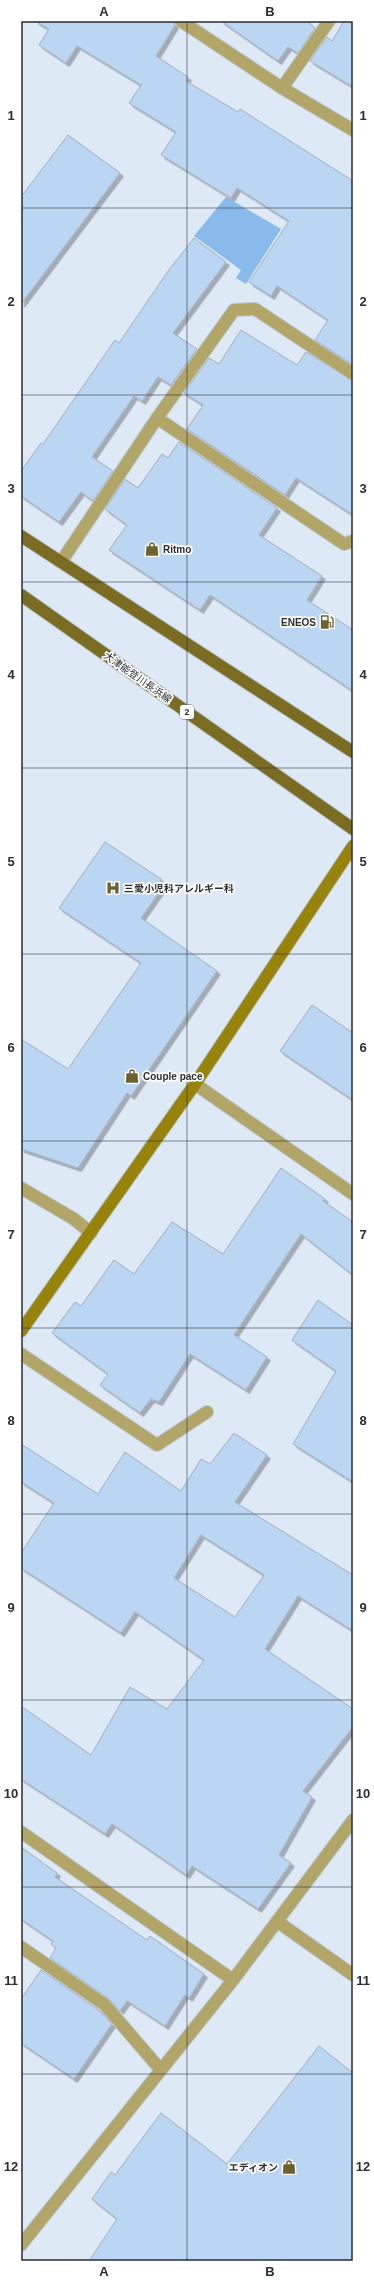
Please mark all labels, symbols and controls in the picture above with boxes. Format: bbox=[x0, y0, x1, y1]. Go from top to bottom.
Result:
text: A bbox=[99, 4, 109, 19]
text: B bbox=[265, 4, 275, 19]
text: 1 bbox=[7, 108, 15, 123]
text: 1 bbox=[359, 108, 367, 123]
text: 2 bbox=[7, 294, 15, 309]
text: 2 bbox=[359, 294, 367, 309]
text: 3 bbox=[7, 481, 15, 496]
text: 3 bbox=[359, 481, 367, 496]
shop icon: Ritmo bbox=[144, 541, 160, 557]
place label: Ritmo bbox=[163, 544, 191, 555]
fuel station icon: ENEOS bbox=[319, 614, 335, 630]
place label: ENEOS bbox=[281, 617, 316, 628]
street label: 大津能登川長浜線 bbox=[102, 650, 174, 705]
text: 4 bbox=[7, 667, 15, 682]
text: 4 bbox=[359, 667, 367, 682]
road number: 2 bbox=[180, 705, 194, 719]
text: 5 bbox=[7, 854, 15, 869]
text: 5 bbox=[359, 854, 367, 869]
hospital icon: 三愛小児科アレルギー科 bbox=[105, 880, 121, 896]
place label: 三愛小児科アレルギー科 bbox=[124, 883, 234, 894]
text: 6 bbox=[7, 1040, 15, 1055]
text: 6 bbox=[359, 1040, 367, 1055]
shop icon: Couple pace bbox=[124, 1068, 140, 1084]
place label: Couple pace bbox=[143, 1071, 203, 1082]
text: 7 bbox=[7, 1227, 15, 1242]
text: 7 bbox=[359, 1227, 367, 1242]
text: 8 bbox=[7, 1413, 15, 1428]
text: 8 bbox=[359, 1413, 367, 1428]
text: 9 bbox=[7, 1600, 15, 1615]
text: 9 bbox=[359, 1600, 367, 1615]
text: 10 bbox=[4, 1786, 18, 1801]
text: 10 bbox=[356, 1786, 370, 1801]
text: 11 bbox=[4, 1973, 18, 1988]
text: 11 bbox=[356, 1973, 370, 1988]
text: 12 bbox=[4, 2159, 18, 2174]
shop icon: エディオン bbox=[281, 2159, 297, 2175]
text: 12 bbox=[356, 2159, 370, 2174]
place label: エディオン bbox=[229, 2162, 278, 2173]
text: A bbox=[99, 2264, 109, 2279]
text: B bbox=[265, 2264, 275, 2279]

